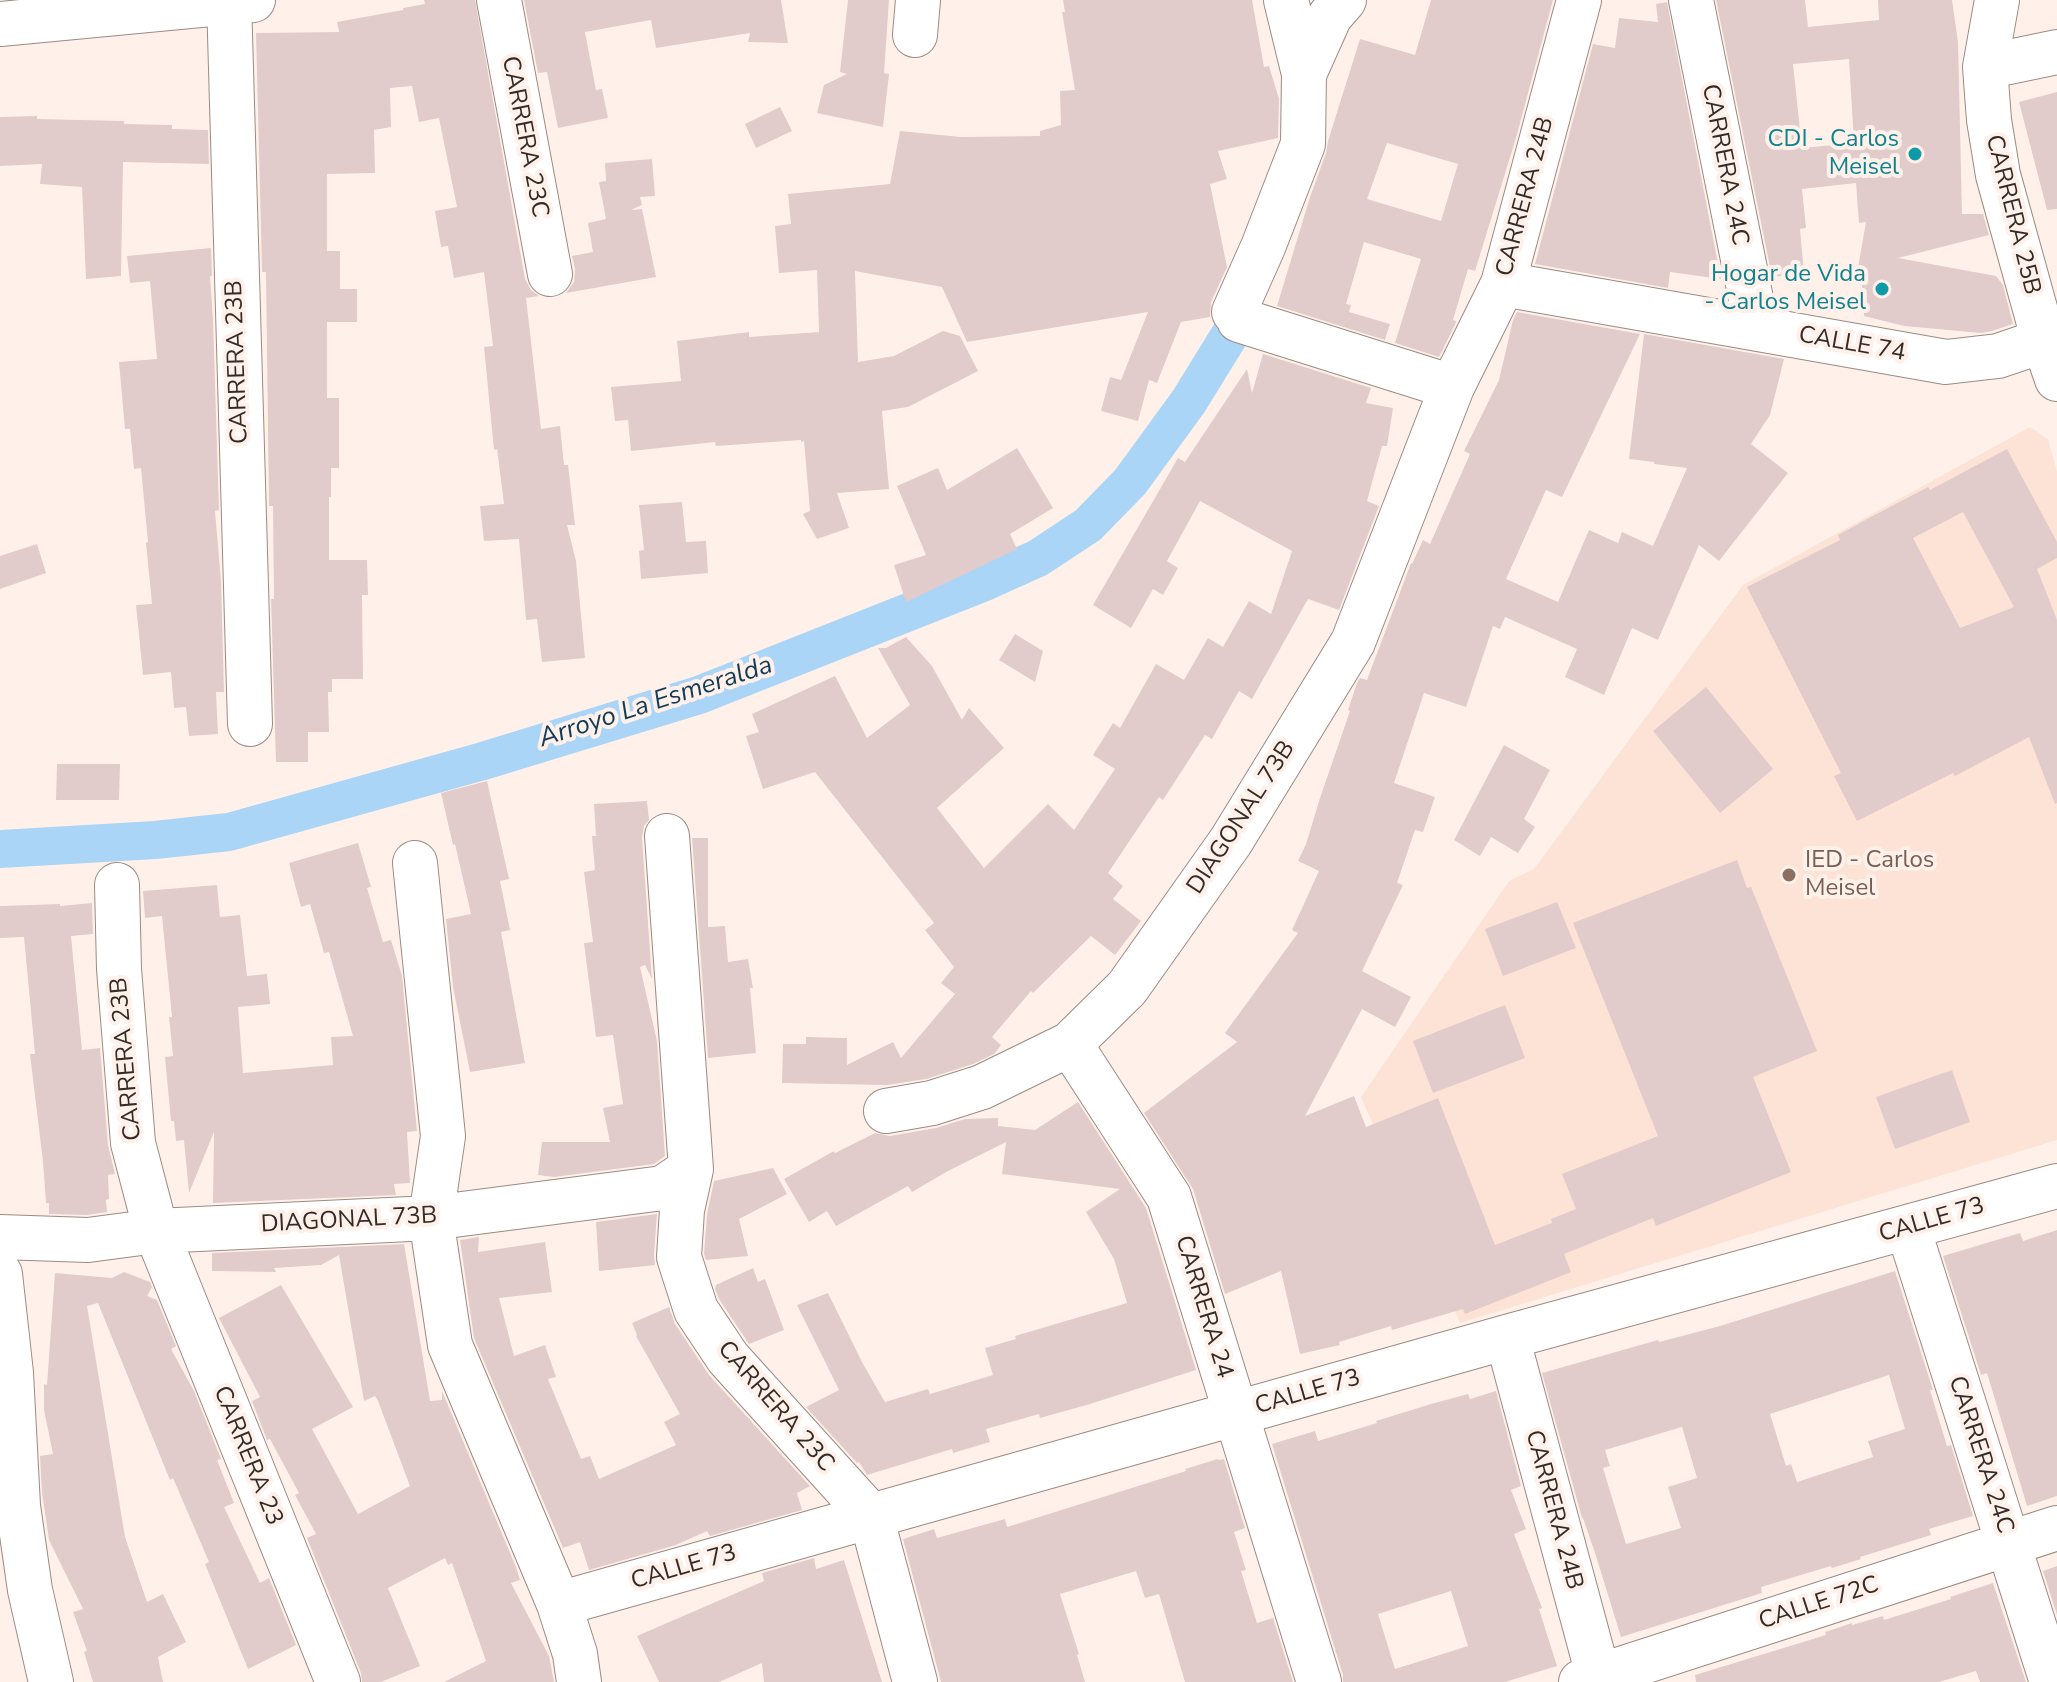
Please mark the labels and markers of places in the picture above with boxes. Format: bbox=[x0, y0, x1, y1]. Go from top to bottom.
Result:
place label: CDI - Carlos Meisel bbox=[1767, 126, 1899, 182]
marker: CDI - Carlos Meisel bbox=[1906, 145, 1924, 163]
place label: Hogar de Vida - Carlos Meisel bbox=[1704, 261, 1866, 317]
marker: Hogar de Vida - Carlos Meisel bbox=[1873, 280, 1891, 298]
place label: IED - Carlos Meisel bbox=[1805, 847, 1934, 903]
marker: IED - Carlos Meisel bbox=[1780, 866, 1798, 884]

